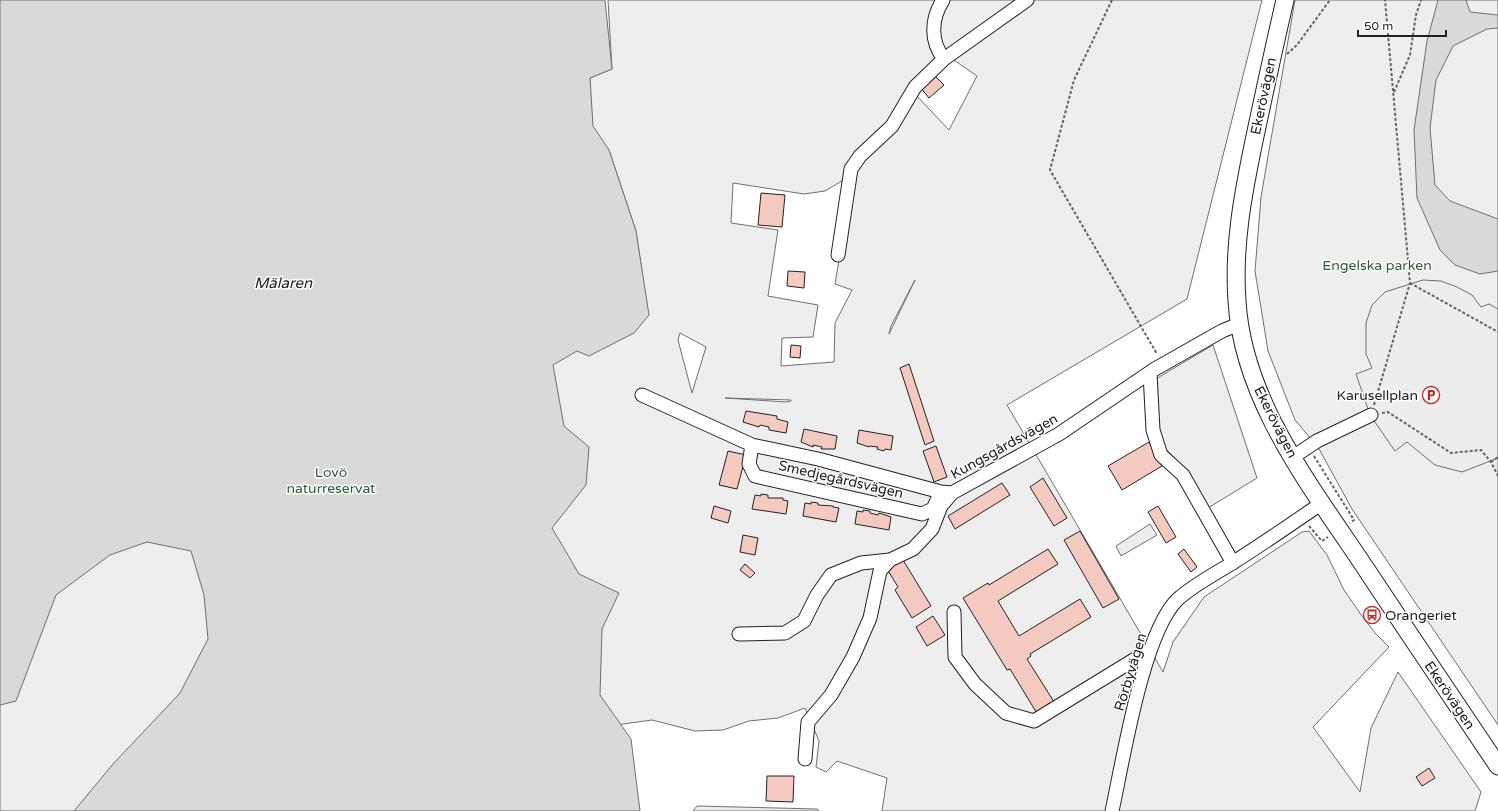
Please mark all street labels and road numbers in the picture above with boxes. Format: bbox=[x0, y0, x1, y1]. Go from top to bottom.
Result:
street label: Ekerövägen bbox=[1247, 56, 1280, 136]
street label: Ekerövägen bbox=[1250, 383, 1301, 461]
street label: Kungsgårdsvägen bbox=[948, 410, 1061, 483]
street label: Smedjegårdsvägen bbox=[777, 457, 905, 502]
street label: Rörbyvägen bbox=[1111, 631, 1150, 713]
street label: Ekerövägen bbox=[1421, 658, 1479, 733]

